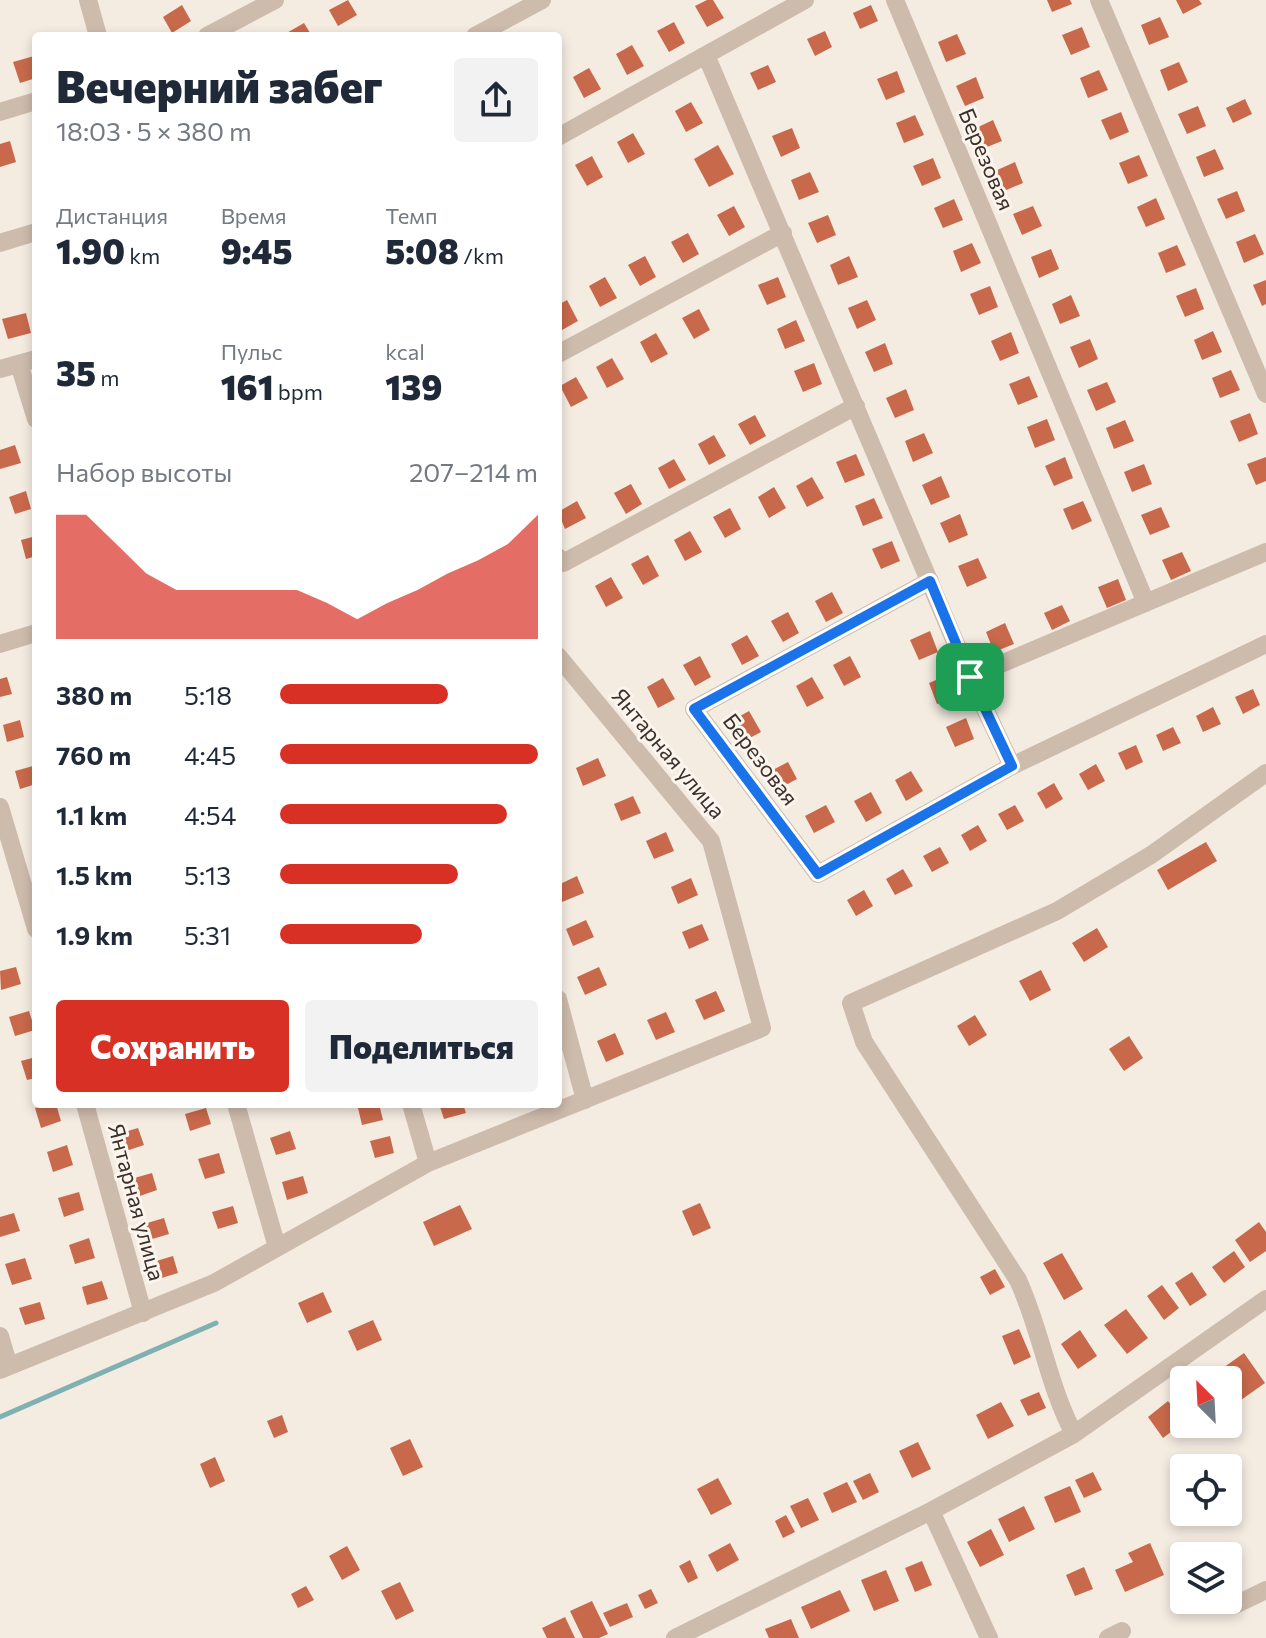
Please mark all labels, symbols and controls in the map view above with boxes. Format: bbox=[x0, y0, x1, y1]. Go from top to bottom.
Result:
text: Вечерний забег bbox=[56, 58, 382, 112]
button: share bbox=[454, 58, 538, 142]
street label: Березовая bbox=[953, 104, 1021, 214]
text: 18:03 · 5 × 380 m bbox=[56, 115, 252, 146]
text: Дистанция bbox=[56, 202, 168, 229]
text: Время bbox=[221, 202, 287, 229]
text: Темп bbox=[385, 202, 438, 229]
text: 1.90 bbox=[56, 229, 125, 271]
text: 9:45 bbox=[221, 229, 292, 271]
text: 5:08 bbox=[385, 229, 459, 271]
text: km bbox=[125, 242, 160, 269]
text: /km bbox=[459, 242, 504, 269]
text: Пульс bbox=[221, 338, 283, 365]
text: kcal bbox=[385, 338, 425, 365]
text: 35 bbox=[56, 351, 96, 393]
text: m bbox=[96, 364, 119, 391]
text: 161 bbox=[221, 365, 274, 407]
text: 139 bbox=[385, 365, 442, 407]
text: bpm bbox=[274, 378, 323, 405]
text: Набор высоты bbox=[56, 456, 232, 487]
text: 207–214 m bbox=[409, 456, 538, 487]
pin bbox=[936, 643, 1004, 711]
icon: arrive bbox=[948, 655, 992, 699]
text: 380 m bbox=[56, 679, 132, 710]
text: 5:18 bbox=[184, 679, 232, 710]
street label: Янтарная улица bbox=[607, 682, 731, 824]
street label: Березовая bbox=[718, 708, 804, 810]
text: 760 m bbox=[56, 739, 131, 770]
text: 4:45 bbox=[184, 739, 236, 770]
text: 1.1 km bbox=[56, 799, 127, 830]
text: 4:54 bbox=[184, 799, 236, 830]
text: 1.5 km bbox=[56, 859, 132, 890]
text: 5:13 bbox=[184, 859, 231, 890]
text: 1.9 km bbox=[56, 919, 133, 950]
text: 5:31 bbox=[184, 919, 231, 950]
button: Сохранить bbox=[56, 1000, 289, 1092]
button: Поделиться bbox=[305, 1000, 538, 1092]
street label: Янтарная улица bbox=[103, 1120, 171, 1284]
north arrow bbox=[1170, 1366, 1242, 1438]
map controls bbox=[1170, 1366, 1242, 1614]
button: locate bbox=[1170, 1454, 1242, 1526]
button: layers bbox=[1170, 1542, 1242, 1614]

